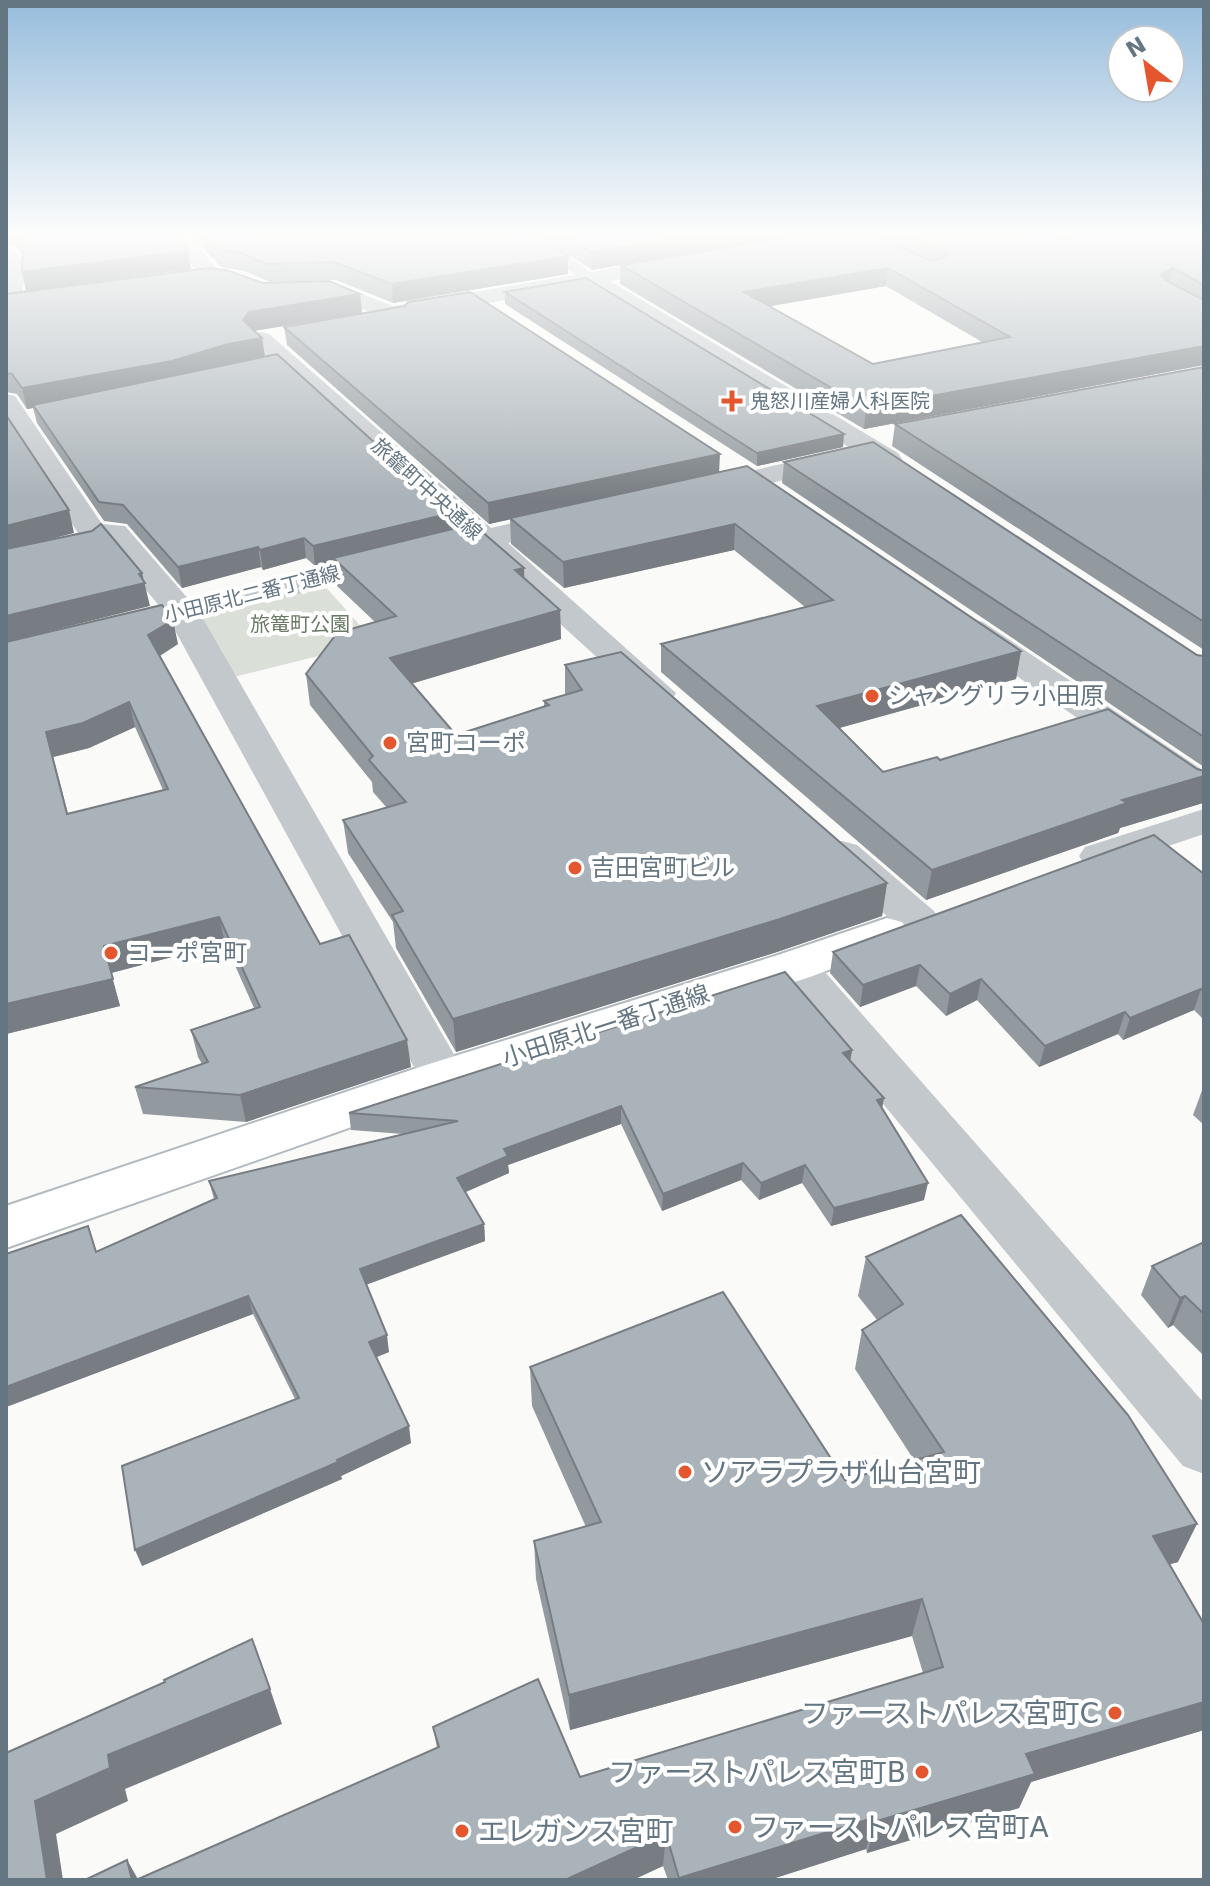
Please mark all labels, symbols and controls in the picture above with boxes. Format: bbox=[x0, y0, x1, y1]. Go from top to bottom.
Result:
north arrow bbox=[1106, 24, 1186, 104]
text: N bbox=[1122, 32, 1150, 63]
place label: 鬼怒川産婦人科医院 bbox=[750, 389, 930, 413]
marker: 鬼怒川産婦人科医院 bbox=[721, 390, 743, 412]
street label: 旅籠町中央通線 bbox=[367, 433, 487, 545]
street label: 小田原北二番丁通線 bbox=[162, 561, 342, 627]
park label: 旅篭町公園 bbox=[250, 612, 350, 636]
place label: シャングリラ小田原 bbox=[888, 682, 1104, 710]
marker: シャングリラ小田原 bbox=[863, 687, 881, 705]
place label: 宮町コーポ bbox=[406, 729, 526, 757]
marker: 宮町コーポ bbox=[381, 734, 399, 752]
place label: 吉田宮町ビル bbox=[591, 854, 735, 882]
marker: 吉田宮町ビル bbox=[566, 859, 584, 877]
place label: コーポ宮町 bbox=[127, 939, 247, 967]
marker: コーポ宮町 bbox=[102, 944, 120, 962]
street label: 小田原北一番丁通線 bbox=[499, 979, 713, 1073]
place label: ソアラプラザ仙台宮町 bbox=[701, 1456, 981, 1489]
marker: ソアラプラザ仙台宮町 bbox=[676, 1463, 694, 1481]
place label: ファーストパレス宮町C bbox=[801, 1697, 1099, 1730]
marker: ファーストパレス宮町C bbox=[1106, 1704, 1124, 1722]
place label: ファーストパレス宮町B bbox=[608, 1756, 906, 1789]
marker: ファーストパレス宮町B bbox=[913, 1763, 931, 1781]
place label: ファーストパレス宮町A bbox=[751, 1811, 1049, 1844]
place label: エレガンス宮町 bbox=[478, 1815, 673, 1848]
marker: ファーストパレス宮町A bbox=[726, 1818, 744, 1836]
marker: エレガンス宮町 bbox=[453, 1822, 471, 1840]

